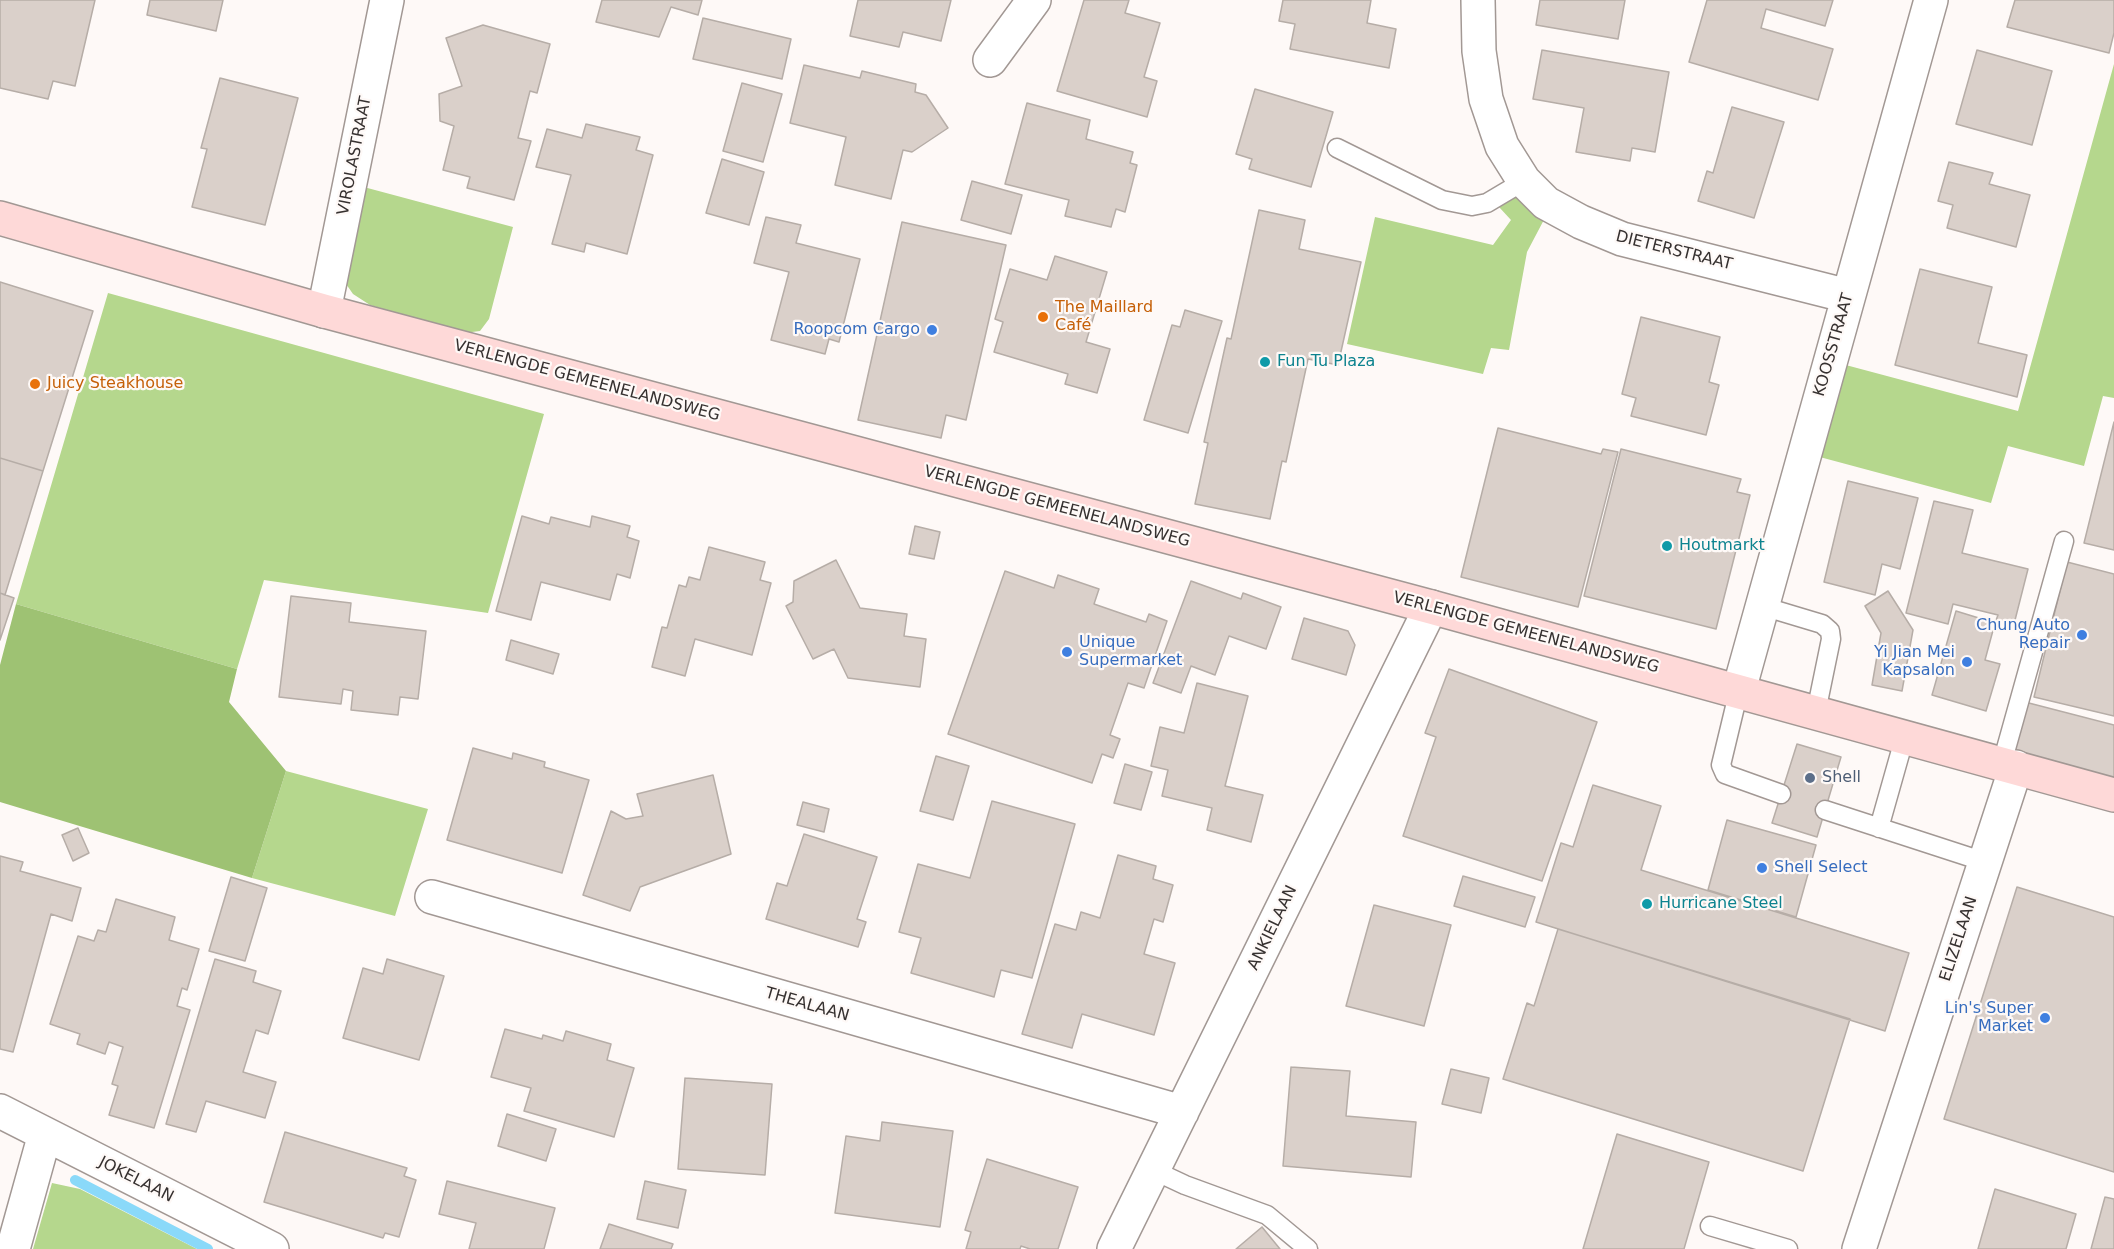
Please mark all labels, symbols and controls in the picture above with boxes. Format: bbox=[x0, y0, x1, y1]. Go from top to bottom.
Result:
street label: VIROLASTRAAT bbox=[334, 95, 376, 217]
street label: DIETERSTRAAT bbox=[1614, 227, 1734, 275]
street label: KOOSSTRAAT bbox=[1810, 291, 1858, 399]
place label: The Maillard Café bbox=[1055, 298, 1153, 336]
marker: The Maillard Café bbox=[1036, 310, 1050, 324]
place label: Roopcom Cargo bbox=[793, 320, 920, 340]
marker: Roopcom Cargo bbox=[925, 323, 939, 337]
street label: VERLENGDE GEMEENELANDSWEG bbox=[452, 336, 722, 426]
place label: Fun Tu Plaza bbox=[1277, 352, 1375, 372]
marker: Fun Tu Plaza bbox=[1258, 355, 1272, 369]
place label: Juicy Steakhouse bbox=[47, 374, 183, 394]
marker: Juicy Steakhouse bbox=[28, 377, 42, 391]
street label: VERLENGDE GEMEENELANDSWEG bbox=[922, 462, 1192, 552]
place label: Houtmarkt bbox=[1679, 536, 1765, 556]
marker: Houtmarkt bbox=[1660, 539, 1674, 553]
street label: VERLENGDE GEMEENELANDSWEG bbox=[1391, 588, 1661, 678]
place label: Chung Auto Repair bbox=[1976, 616, 2070, 654]
marker: Chung Auto Repair bbox=[2075, 628, 2089, 642]
place label: Unique Supermarket bbox=[1079, 633, 1182, 671]
place label: Yi Jian Mei Kapsalon bbox=[1874, 643, 1955, 681]
marker: Unique Supermarket bbox=[1060, 645, 1074, 659]
marker: Yi Jian Mei Kapsalon bbox=[1960, 655, 1974, 669]
place label: Shell bbox=[1822, 768, 1861, 788]
marker: Shell bbox=[1803, 771, 1817, 785]
place label: Shell Select bbox=[1774, 858, 1867, 878]
marker: Shell Select bbox=[1755, 861, 1769, 875]
street label: ANKIELAAN bbox=[1244, 883, 1302, 973]
place label: Hurricane Steel bbox=[1659, 894, 1783, 914]
street label: ELIZELAAN bbox=[1936, 894, 1982, 984]
marker: Hurricane Steel bbox=[1640, 897, 1654, 911]
street label: THEALAAN bbox=[763, 984, 851, 1026]
place label: Lin's Super Market bbox=[1945, 999, 2033, 1037]
marker: Lin's Super Market bbox=[2038, 1011, 2052, 1025]
street label: JOKELAAN bbox=[95, 1153, 177, 1207]

